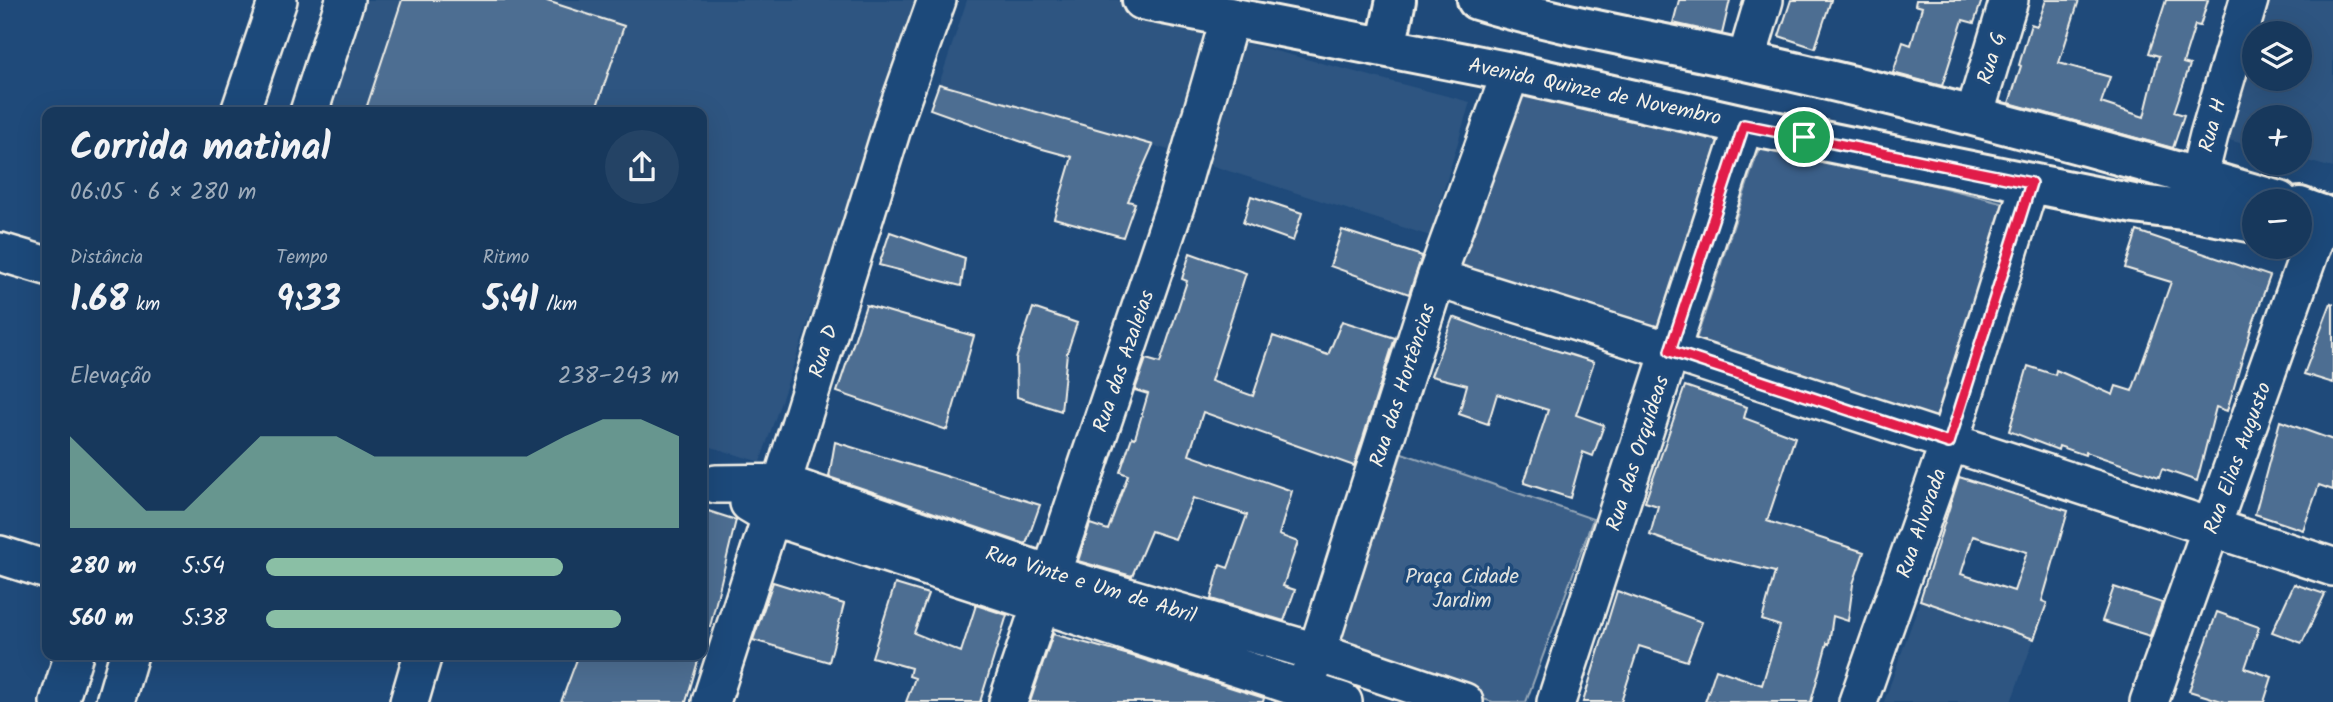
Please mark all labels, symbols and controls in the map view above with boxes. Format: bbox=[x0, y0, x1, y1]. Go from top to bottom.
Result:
map controls bbox=[2242, 21, 2312, 259]
button: layers bbox=[2242, 21, 2312, 91]
street label: Rua G bbox=[1969, 28, 2016, 89]
street label: Avenida Quinze de Novembro bbox=[1465, 50, 1724, 135]
street label: Rua H bbox=[2190, 95, 2236, 156]
button: + bbox=[2242, 105, 2312, 175]
pin bbox=[1774, 107, 1834, 167]
icon: arrive bbox=[1785, 118, 1823, 156]
text: Corrida matinal bbox=[70, 119, 331, 179]
button: share bbox=[605, 130, 679, 204]
text: 06:05 · 6 × 280 m bbox=[70, 175, 256, 211]
button: − bbox=[2242, 189, 2312, 259]
text: Distância bbox=[70, 243, 143, 273]
text: Tempo bbox=[276, 243, 328, 273]
text: Ritmo bbox=[483, 243, 529, 273]
text: 1.68 bbox=[70, 273, 129, 329]
text: 9:33 bbox=[276, 273, 341, 329]
text: 5:41 bbox=[483, 273, 539, 329]
street label: Rua das Azaleias bbox=[1085, 286, 1164, 437]
text: km bbox=[129, 290, 160, 320]
text: /km bbox=[539, 290, 577, 320]
street label: Rua das Hortências bbox=[1361, 299, 1445, 472]
street label: Rua D bbox=[801, 321, 848, 382]
text: Elevação bbox=[70, 359, 152, 395]
text: 238–243 m bbox=[558, 359, 679, 395]
street label: Rua das Orquídeas bbox=[1598, 371, 1679, 536]
street label: Rua Elias Augusto bbox=[2196, 378, 2281, 539]
street label: Rua Alvorada bbox=[1888, 464, 1957, 583]
street label: Rua Vinte e Um de Abril bbox=[981, 538, 1200, 633]
text: 280 m bbox=[70, 549, 136, 585]
text: 5:54 bbox=[182, 549, 225, 585]
park label: Praça Cidade Jardim bbox=[1405, 561, 1519, 618]
text: 560 m bbox=[70, 601, 134, 637]
text: 5:38 bbox=[182, 601, 227, 637]

